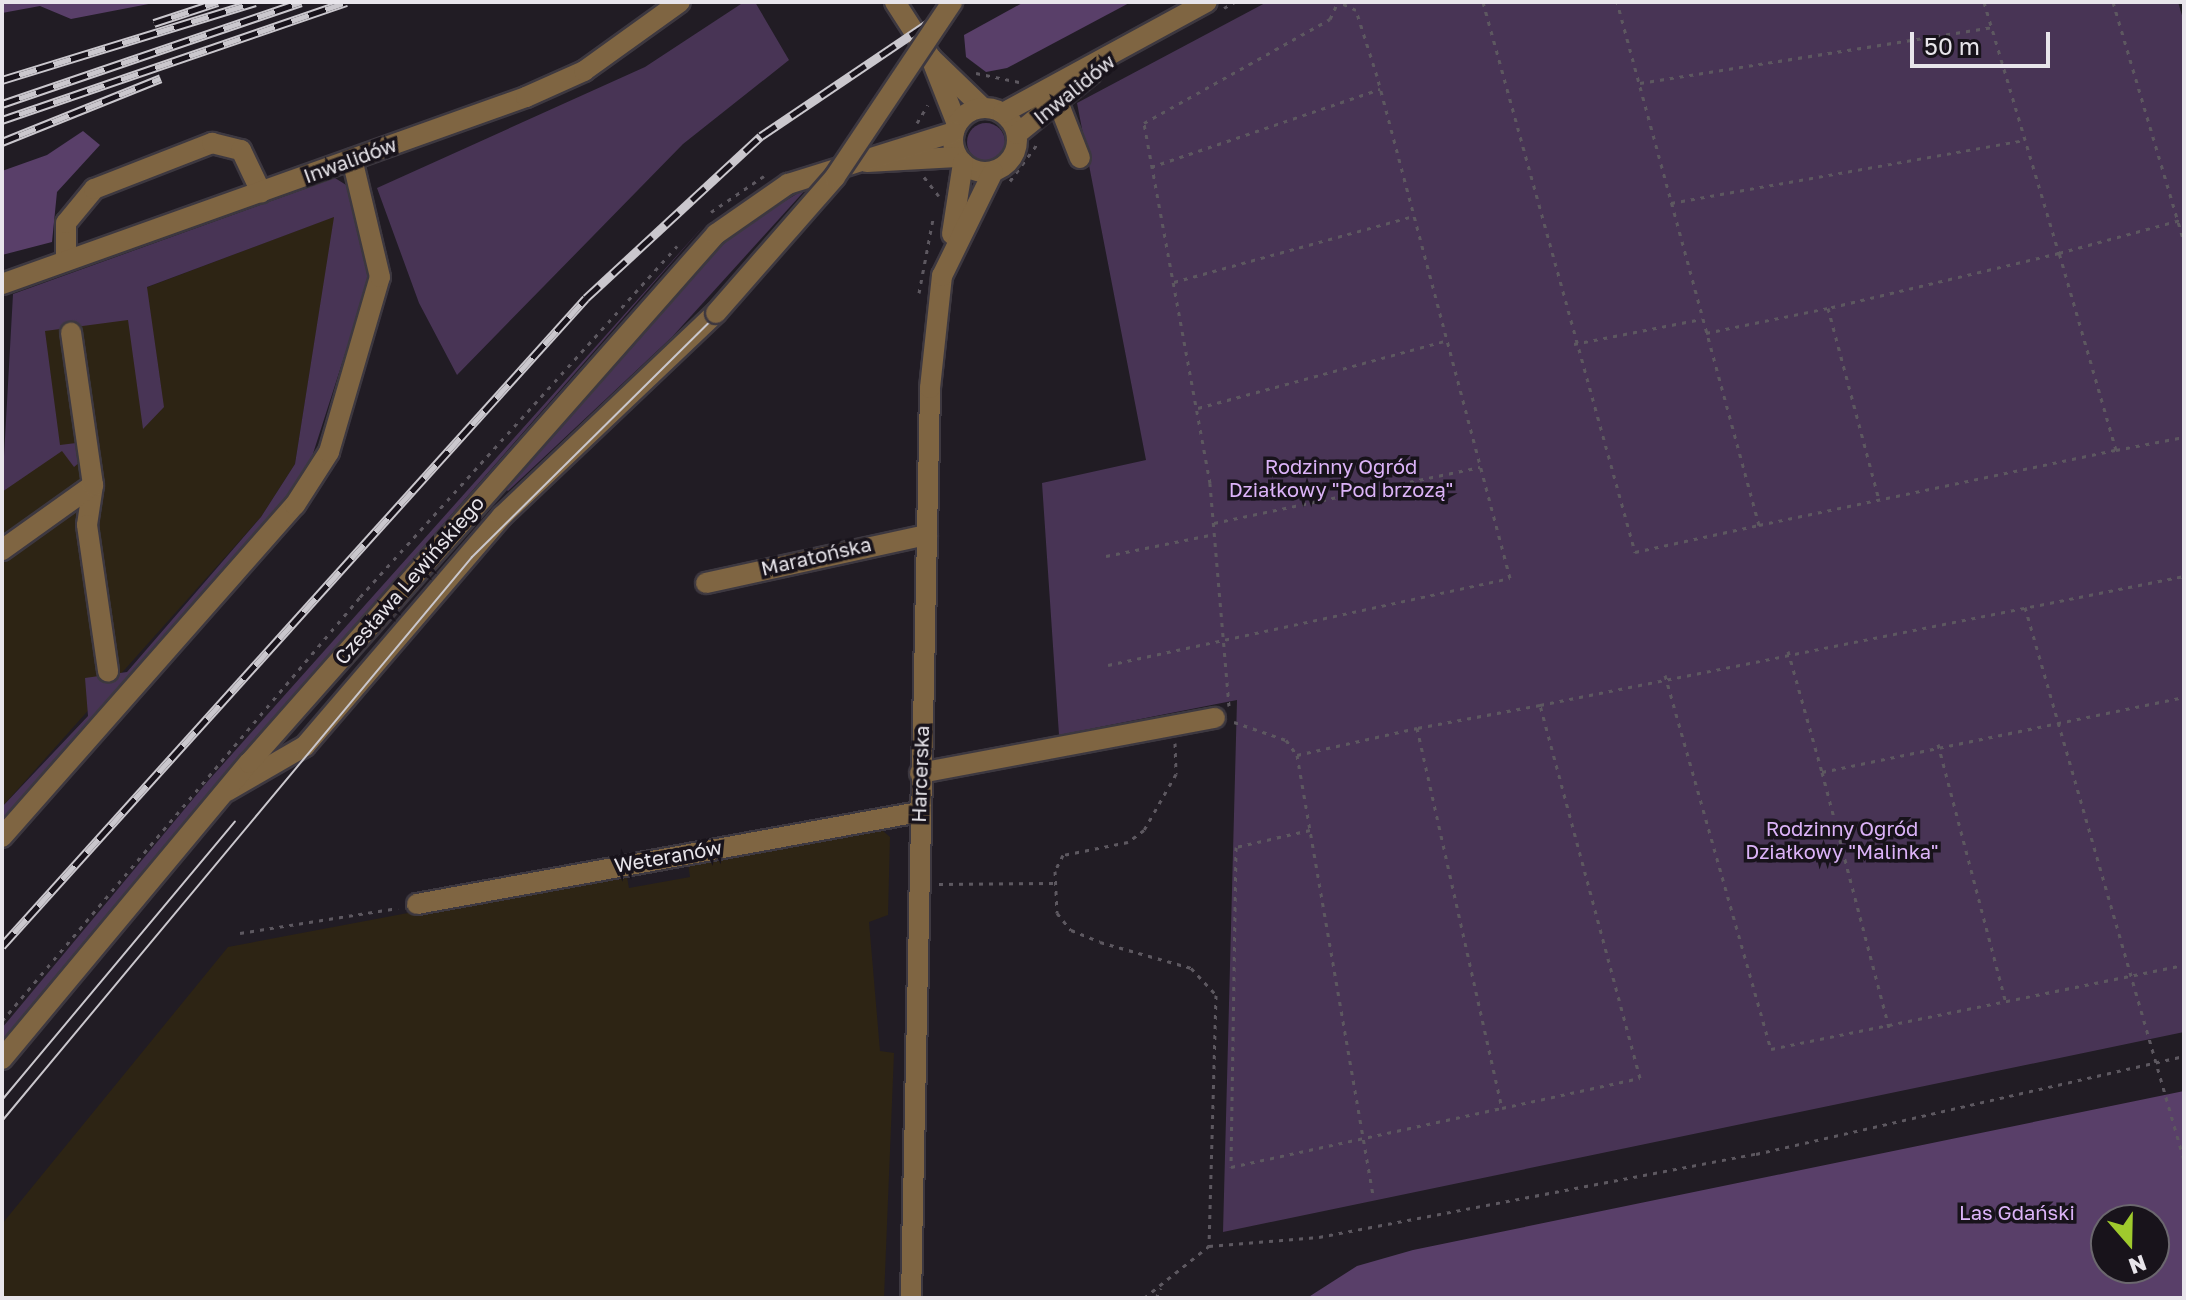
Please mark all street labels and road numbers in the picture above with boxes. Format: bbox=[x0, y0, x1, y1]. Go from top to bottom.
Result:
street label: Inwalidów bbox=[1029, 49, 1119, 129]
street label: Inwalidów bbox=[300, 132, 400, 188]
street label: Czesława Lewińskiego bbox=[329, 491, 489, 669]
street label: Maratońska bbox=[758, 532, 874, 580]
street label: Harcerska bbox=[906, 725, 934, 823]
street label: Weteranów bbox=[612, 835, 724, 877]

